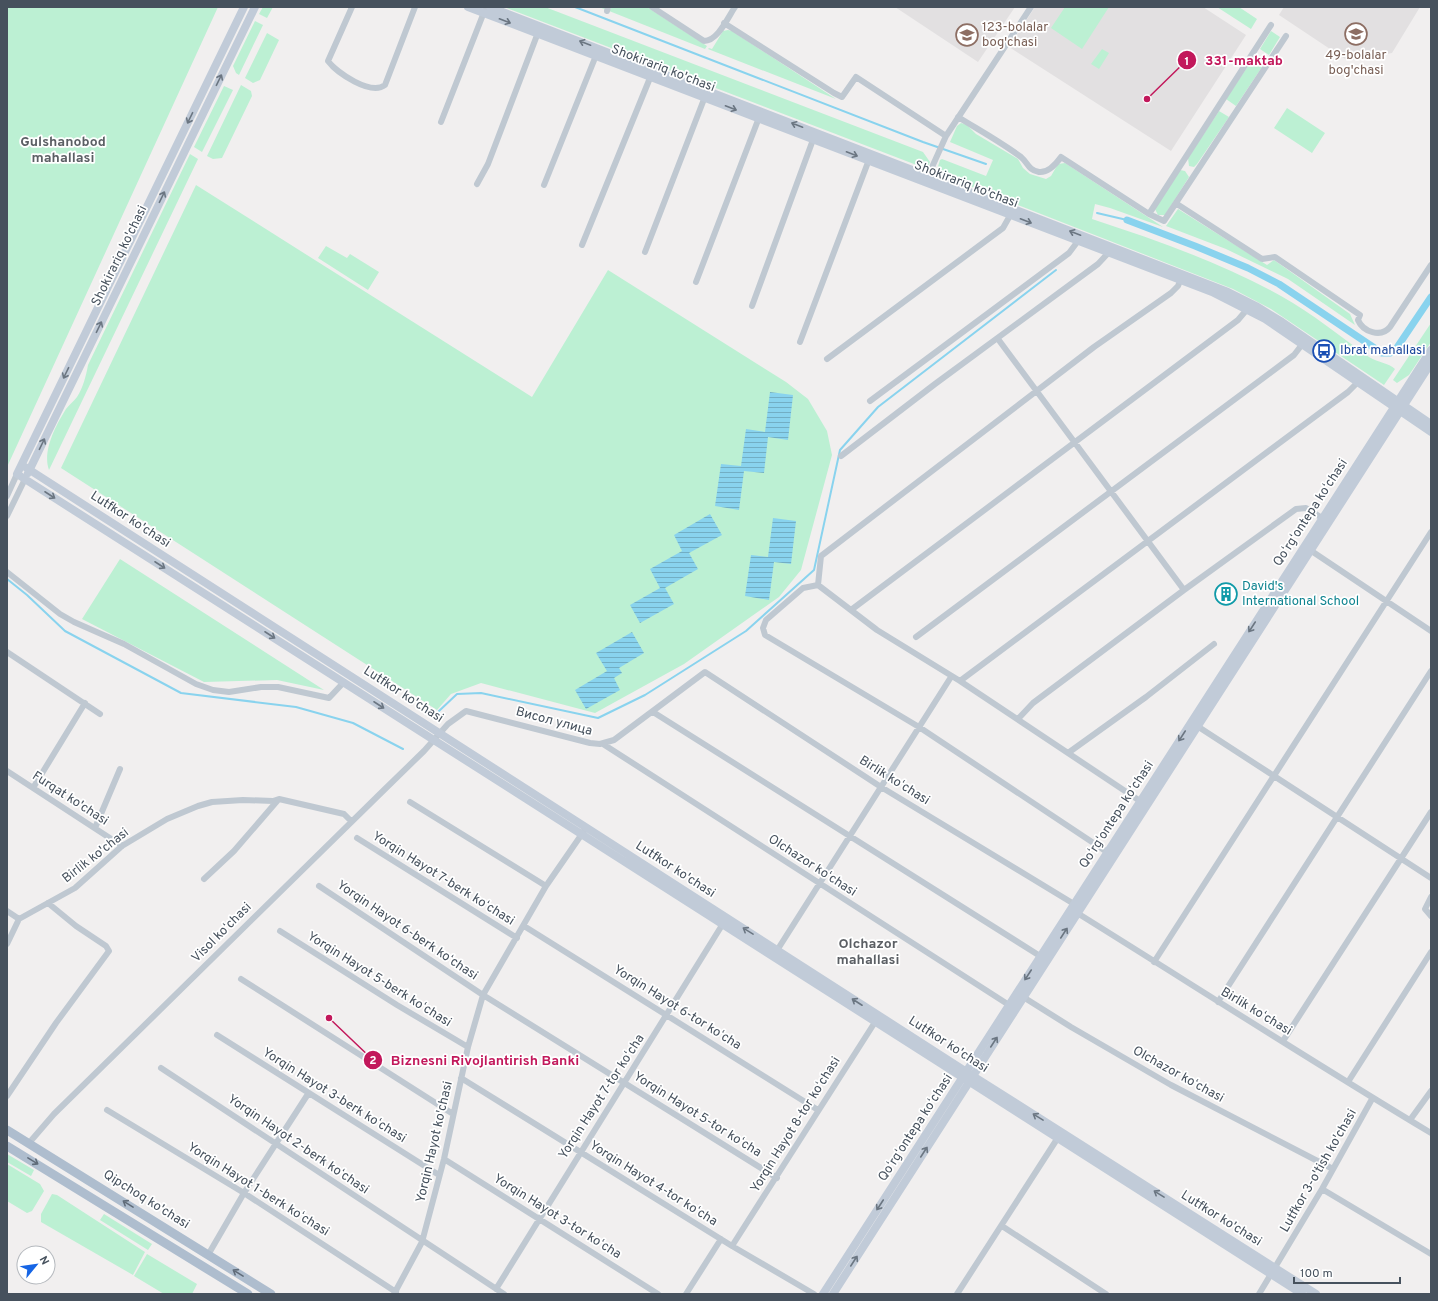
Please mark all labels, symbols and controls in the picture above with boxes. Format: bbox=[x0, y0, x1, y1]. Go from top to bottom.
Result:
one-way arrow bbox=[498, 18, 510, 25]
place label: 123-bolalar bog'chasi bbox=[982, 20, 1048, 51]
school or university icon: 49-bolalar bog'chasi bbox=[1343, 21, 1369, 47]
school or university icon: 123-bolalar bog'chasi bbox=[954, 22, 980, 48]
one-way arrow bbox=[579, 39, 591, 47]
street label: Shokirariq ko'chasi bbox=[609, 42, 717, 96]
callout: 331-maktab bbox=[1177, 47, 1291, 73]
place label: 49-bolalar bog'chasi bbox=[1325, 48, 1387, 79]
text: 331-maktab bbox=[1205, 53, 1283, 70]
text: 1 bbox=[1185, 54, 1189, 70]
one-way arrow bbox=[216, 75, 223, 87]
one-way arrow bbox=[724, 104, 736, 112]
one-way arrow bbox=[186, 111, 193, 123]
one-way arrow bbox=[792, 121, 804, 129]
district label: Gulshanobod mahallasi bbox=[20, 134, 106, 167]
one-way arrow bbox=[846, 151, 858, 159]
street label: Shokirariq ko'chasi bbox=[912, 158, 1020, 212]
one-way arrow bbox=[159, 192, 166, 204]
street label: Shokirariq ko'chasi bbox=[89, 203, 151, 309]
one-way arrow bbox=[1019, 217, 1031, 225]
one-way arrow bbox=[1070, 228, 1082, 236]
one-way arrow bbox=[96, 321, 103, 333]
bus stop icon: Ibrat mahallasi bbox=[1311, 338, 1337, 364]
place label: Ibrat mahallasi bbox=[1340, 343, 1426, 359]
one-way arrow bbox=[62, 367, 69, 379]
one-way arrow bbox=[39, 438, 46, 450]
street label: Qoʻrgʻontepa koʻchasi bbox=[1270, 456, 1352, 570]
street label: Lutfkor ko'chasi bbox=[87, 488, 173, 552]
one-way arrow bbox=[45, 491, 56, 499]
one-way arrow bbox=[154, 561, 165, 569]
place label: David's International School bbox=[1242, 579, 1359, 610]
building icon: David's International School bbox=[1213, 581, 1239, 607]
one-way arrow bbox=[1248, 621, 1256, 632]
one-way arrow bbox=[264, 631, 275, 639]
street label: Lutfkor ko'chasi bbox=[360, 663, 446, 727]
one-way arrow bbox=[373, 701, 384, 709]
street label: Висол улица bbox=[514, 704, 594, 740]
one-way arrow bbox=[1177, 731, 1186, 742]
street label: Birlik koʻchasi bbox=[856, 753, 932, 809]
street label: Qoʻrgʻontepa koʻchasi bbox=[1076, 758, 1158, 872]
street label: Furqat ko'chasi bbox=[29, 768, 111, 830]
street label: Birlik ko'chasi bbox=[59, 825, 133, 887]
street label: Yorqin Hayot 7-berk koʻchasi bbox=[369, 829, 517, 929]
street label: Olchazor koʻchasi bbox=[765, 831, 859, 901]
street label: Lutfkor ko'chasi bbox=[632, 838, 718, 902]
street label: Yorqin Hayot 6-berk koʻchasi bbox=[333, 878, 481, 984]
street label: Visol koʻchasi bbox=[189, 900, 255, 966]
one-way arrow bbox=[742, 927, 754, 935]
one-way arrow bbox=[1061, 927, 1069, 939]
street label: Yorqin Hayot 5-berk koʻchasi bbox=[304, 929, 454, 1031]
district label: Olchazor mahallasi bbox=[837, 936, 900, 969]
street label: Yorqin Hayot 6-tor koʻcha bbox=[610, 962, 744, 1054]
one-way arrow bbox=[1024, 969, 1032, 980]
street label: Birlik koʻchasi bbox=[1217, 984, 1295, 1040]
one-way arrow bbox=[852, 998, 863, 1006]
street label: Lutfkor ko'chasi bbox=[905, 1013, 991, 1077]
street label: Yorqin Hayot 7-tor koʻcha bbox=[556, 1032, 648, 1162]
one-way arrow bbox=[990, 1037, 998, 1048]
street label: Olchazor koʻchasi bbox=[1129, 1043, 1227, 1107]
street label: Yorqin Hayot 3-berk koʻchasi bbox=[259, 1045, 409, 1147]
callout: Biznesni Rivojlantirish Banki bbox=[363, 1047, 588, 1073]
text: 2 bbox=[369, 1053, 377, 1069]
text: Biznesni Rivojlantirish Banki bbox=[391, 1053, 579, 1070]
street label: Yorqin Hayot 8-tor koʻchasi bbox=[748, 1054, 844, 1196]
street label: Yorqin Hayot 5-tor koʻcha bbox=[630, 1069, 764, 1161]
street label: Qoʻrgʻontepa koʻchasi bbox=[875, 1071, 957, 1185]
street label: Yorqin Hayot ko'chasi bbox=[413, 1080, 457, 1204]
street label: Yorqin Hayot 2-berk koʻchasi bbox=[224, 1092, 372, 1198]
street label: Lutfkor 3-o'tish ko'chasi bbox=[1277, 1107, 1361, 1235]
one-way arrow bbox=[1032, 1113, 1044, 1121]
street label: Yorqin Hayot 4-tor koʻcha bbox=[586, 1138, 720, 1230]
street label: Yorqin Hayot 1-berk koʻchasi bbox=[184, 1140, 332, 1240]
one-way arrow bbox=[920, 1147, 928, 1158]
one-way arrow bbox=[27, 1158, 39, 1166]
street label: Qipchoq ko'chasi bbox=[100, 1167, 192, 1233]
street label: Yorqin Hayot 3-tor koʻcha bbox=[490, 1171, 624, 1263]
street label: Lutfkor ko'chasi bbox=[1178, 1188, 1264, 1250]
one-way arrow bbox=[1153, 1190, 1165, 1198]
one-way arrow bbox=[876, 1199, 884, 1211]
one-way arrow bbox=[123, 1200, 134, 1208]
north arrow bbox=[16, 1245, 56, 1285]
text: N bbox=[36, 1254, 52, 1267]
one-way arrow bbox=[850, 1256, 858, 1267]
scale bar bbox=[1294, 1259, 1400, 1285]
text: 100 m bbox=[1300, 1266, 1333, 1282]
one-way arrow bbox=[233, 1269, 244, 1277]

